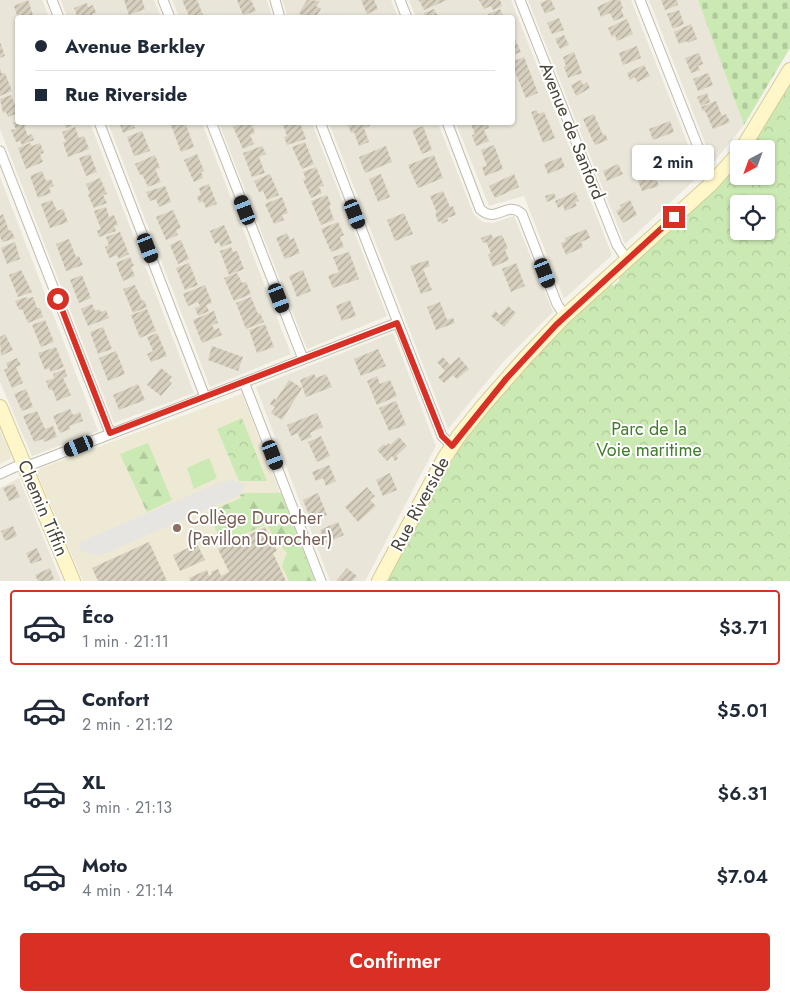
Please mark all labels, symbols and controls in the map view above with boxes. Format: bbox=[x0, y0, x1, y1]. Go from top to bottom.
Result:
text: Avenue Berkley bbox=[65, 33, 205, 60]
street label: Avenue de Sanford bbox=[533, 59, 611, 203]
text: Rue Riverside bbox=[65, 81, 187, 108]
north arrow bbox=[730, 140, 775, 185]
map controls bbox=[730, 140, 775, 240]
callout: 2 min bbox=[633, 144, 715, 180]
text: 2 min bbox=[652, 151, 694, 174]
car bbox=[232, 193, 257, 227]
button: locate bbox=[730, 195, 775, 240]
car bbox=[342, 197, 367, 231]
route end bbox=[663, 206, 685, 228]
car bbox=[135, 231, 160, 265]
car bbox=[532, 256, 557, 290]
car bbox=[266, 281, 291, 315]
route start bbox=[47, 288, 69, 310]
park label: Parc de la Voie maritime bbox=[596, 416, 702, 463]
car bbox=[62, 433, 95, 459]
car bbox=[260, 438, 285, 472]
street label: Rue Riverside bbox=[384, 452, 456, 556]
street label: Chemin Tiffin bbox=[11, 456, 75, 560]
place label: Collège Durocher (Pavillon Durocher) bbox=[187, 505, 333, 552]
marker: Collège Durocher (Pavillon Durocher) bbox=[171, 522, 183, 534]
text: Éco bbox=[82, 603, 114, 630]
icon: car bbox=[22, 605, 67, 650]
text: $3.71 bbox=[719, 614, 768, 641]
text: 1 min · 21:11 bbox=[82, 630, 169, 653]
text: Confort bbox=[82, 686, 149, 713]
icon: car bbox=[22, 688, 67, 733]
text: $5.01 bbox=[717, 697, 768, 724]
text: 2 min · 21:12 bbox=[82, 713, 173, 736]
text: XL bbox=[82, 769, 105, 796]
icon: car bbox=[22, 771, 67, 816]
text: $6.31 bbox=[718, 780, 768, 807]
text: 3 min · 21:13 bbox=[82, 796, 172, 819]
text: Moto bbox=[82, 852, 127, 879]
icon: car bbox=[22, 854, 67, 899]
text: $7.04 bbox=[717, 863, 768, 890]
text: 4 min · 21:14 bbox=[82, 879, 173, 902]
button: Confirmer bbox=[20, 933, 770, 991]

